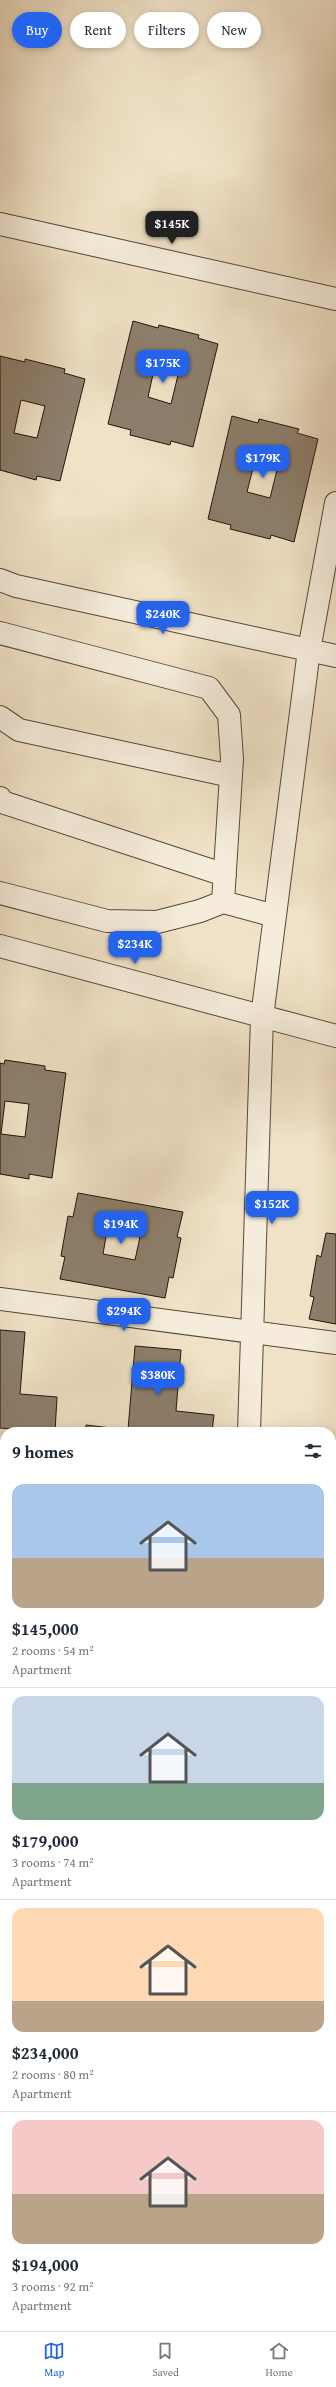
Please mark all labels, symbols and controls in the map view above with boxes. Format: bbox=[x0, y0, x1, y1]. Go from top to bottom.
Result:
chip: Buy bbox=[12, 12, 62, 48]
chip: Rent bbox=[70, 12, 126, 48]
chip: Filters bbox=[134, 12, 199, 48]
chip: New bbox=[207, 12, 261, 48]
pin: $145K bbox=[144, 211, 200, 245]
text: $145K bbox=[154, 214, 190, 233]
pin: $175K bbox=[135, 350, 191, 384]
text: $175K bbox=[145, 353, 181, 372]
pin: $179K bbox=[235, 445, 291, 479]
text: $179K bbox=[245, 448, 281, 467]
pin: $240K bbox=[135, 601, 191, 635]
text: $240K bbox=[145, 604, 181, 623]
pin: $234K bbox=[107, 931, 163, 965]
text: $234K bbox=[117, 934, 153, 953]
pin: $152K bbox=[244, 1191, 300, 1225]
text: $152K bbox=[254, 1194, 290, 1213]
pin: $194K bbox=[93, 1211, 149, 1245]
text: $194K bbox=[103, 1214, 139, 1233]
pin: $294K bbox=[96, 1298, 152, 1332]
text: $294K bbox=[106, 1301, 142, 1320]
pin: $380K bbox=[130, 1362, 186, 1396]
text: $380K bbox=[140, 1365, 176, 1384]
text: 9 homes bbox=[12, 1439, 74, 1464]
icon: filters bbox=[302, 1440, 324, 1462]
icon: home bbox=[132, 1510, 204, 1582]
text: $145,000 bbox=[12, 1616, 78, 1641]
text: 2 rooms · 54 m² bbox=[12, 1641, 94, 1660]
text: Apartment bbox=[12, 1660, 72, 1679]
icon: home bbox=[132, 1722, 204, 1794]
text: $179,000 bbox=[12, 1828, 78, 1853]
text: 3 rooms · 74 m² bbox=[12, 1853, 94, 1872]
text: Apartment bbox=[12, 1872, 72, 1891]
icon: home bbox=[132, 1934, 204, 2006]
text: $234,000 bbox=[12, 2040, 78, 2065]
text: 2 rooms · 80 m² bbox=[12, 2065, 94, 2084]
text: Apartment bbox=[12, 2084, 72, 2103]
icon: home bbox=[132, 2146, 204, 2218]
text: $194,000 bbox=[12, 2252, 78, 2277]
text: 3 rooms · 92 m² bbox=[12, 2277, 94, 2296]
text: Apartment bbox=[12, 2296, 72, 2315]
tab: Map bbox=[43, 2340, 65, 2380]
tab: Saved bbox=[152, 2340, 179, 2380]
tab: Home bbox=[266, 2340, 293, 2380]

